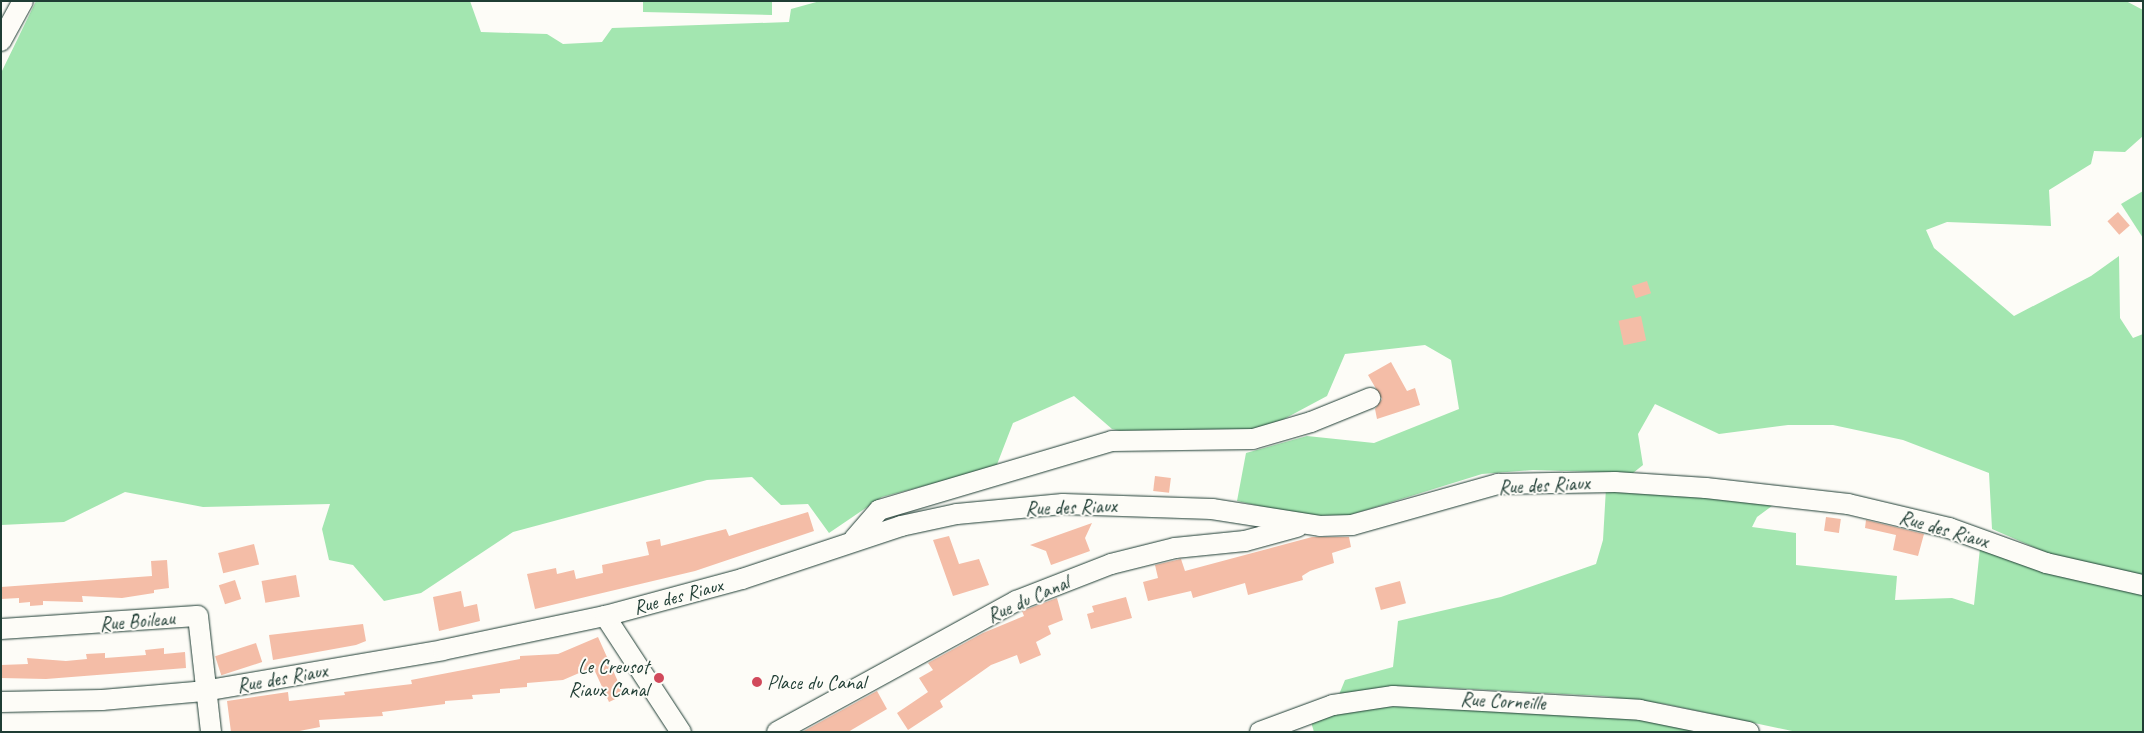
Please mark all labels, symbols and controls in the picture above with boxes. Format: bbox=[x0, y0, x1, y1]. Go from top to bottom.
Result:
street label: Rue des Riaux bbox=[1498, 471, 1590, 499]
street label: Rue des Riaux bbox=[1025, 493, 1117, 521]
street label: Rue des Riaux bbox=[1897, 505, 1991, 553]
street label: Rue du Canal bbox=[983, 570, 1073, 628]
street label: Rue des Riaux bbox=[631, 573, 725, 619]
street label: Rue Boileau bbox=[98, 606, 176, 636]
place label: Le Creusot Riaux Canal bbox=[569, 654, 649, 701]
street label: Rue des Riaux bbox=[235, 658, 329, 698]
place label: Place du Canal bbox=[767, 670, 865, 694]
marker: Le Creusot Riaux Canal bbox=[653, 672, 665, 684]
marker: Place du Canal bbox=[751, 676, 763, 688]
street label: Rue Corneille bbox=[1460, 687, 1546, 715]

